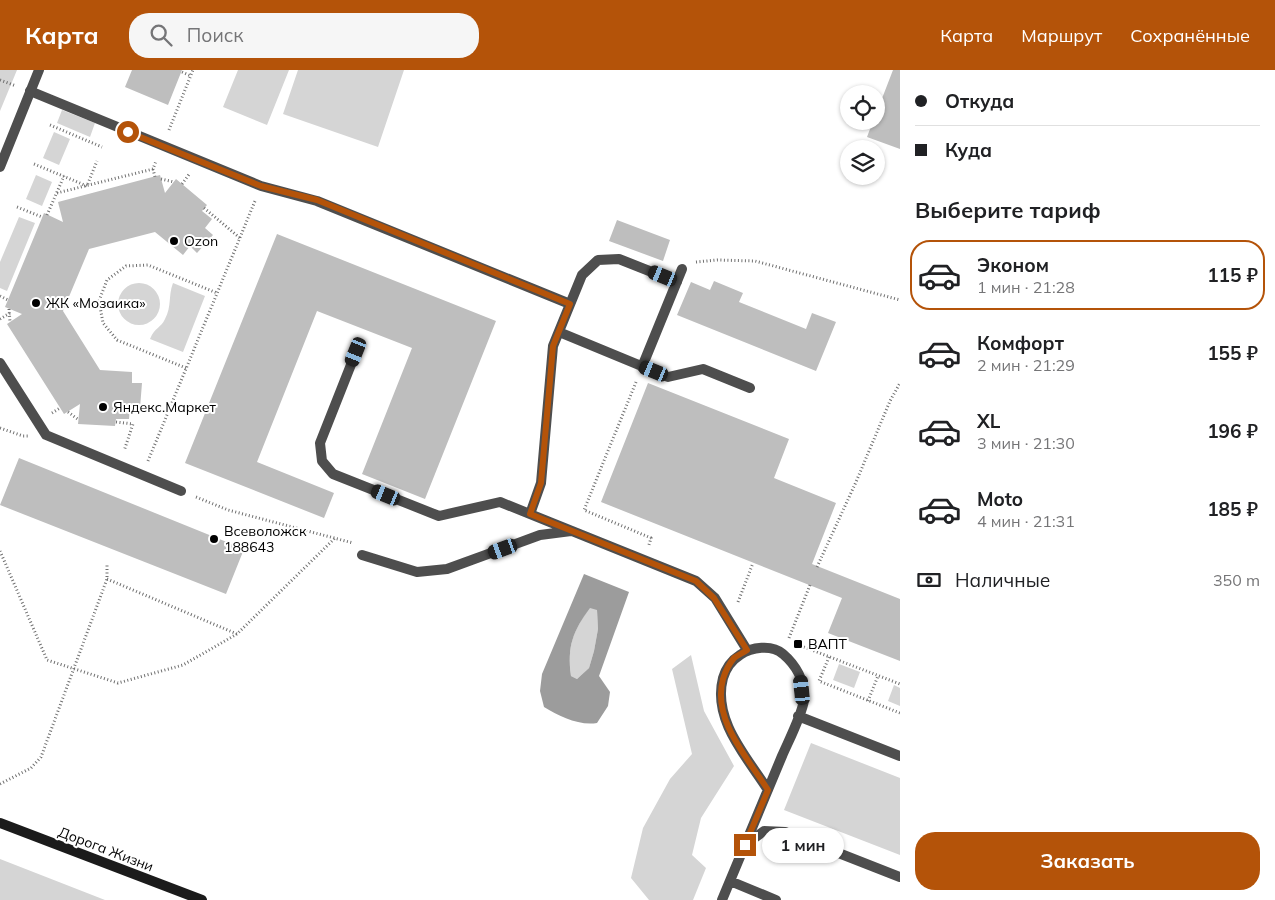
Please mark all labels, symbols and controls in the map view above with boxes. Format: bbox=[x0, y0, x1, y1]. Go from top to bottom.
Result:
search box bbox=[129, 13, 479, 58]
text: Карта bbox=[25, 20, 99, 50]
icon: search bbox=[147, 21, 175, 49]
text: Поиск bbox=[187, 23, 244, 47]
text: Карта bbox=[940, 24, 993, 47]
text: Маршрут bbox=[1021, 24, 1102, 47]
text: Сохранённые bbox=[1130, 24, 1250, 47]
map controls bbox=[840, 85, 885, 185]
button: locate bbox=[840, 85, 885, 130]
text: Откуда bbox=[945, 89, 1014, 113]
route start bbox=[117, 121, 139, 143]
text: Куда bbox=[945, 138, 992, 162]
button: layers bbox=[840, 140, 885, 185]
text: Выберите тариф bbox=[915, 196, 1101, 224]
place label: Ozon bbox=[184, 232, 218, 250]
marker: Ozon bbox=[168, 235, 180, 247]
icon: car bbox=[917, 253, 962, 298]
text: Эконом bbox=[977, 253, 1049, 277]
car bbox=[646, 263, 679, 289]
text: 115 ₽ bbox=[1207, 263, 1258, 287]
text: 1 мин · 21:28 bbox=[977, 277, 1075, 297]
place label: ЖК «Мозаика» bbox=[46, 294, 145, 312]
marker: ЖК «Мозаика» bbox=[30, 297, 42, 309]
icon: car bbox=[917, 331, 962, 376]
text: Комфорт bbox=[977, 331, 1064, 355]
car bbox=[343, 335, 368, 369]
text: 155 ₽ bbox=[1207, 341, 1258, 365]
text: 2 мин · 21:29 bbox=[977, 355, 1075, 375]
car bbox=[637, 358, 670, 384]
place label: Яндекс.Маркет bbox=[113, 398, 217, 416]
marker: Яндекс.Маркет bbox=[97, 401, 109, 413]
icon: car bbox=[917, 409, 962, 454]
text: XL bbox=[977, 409, 1000, 433]
text: 196 ₽ bbox=[1207, 419, 1258, 443]
text: 3 мин · 21:30 bbox=[977, 433, 1075, 453]
car bbox=[369, 482, 402, 508]
icon: car bbox=[917, 487, 962, 532]
text: Moto bbox=[977, 487, 1023, 511]
text: 185 ₽ bbox=[1207, 497, 1258, 521]
text: 4 мин · 21:31 bbox=[977, 511, 1075, 531]
place label: Всеволожск 188643 bbox=[224, 522, 307, 556]
marker: Всеволожск 188643 bbox=[208, 533, 220, 545]
car bbox=[486, 537, 519, 561]
icon: cash bbox=[915, 566, 943, 594]
text: Наличные bbox=[955, 568, 1050, 592]
text: 350 m bbox=[1213, 570, 1260, 590]
place label: ВАПТ bbox=[808, 635, 847, 653]
marker: ВАПТ bbox=[792, 638, 804, 650]
car bbox=[792, 674, 811, 706]
street label: Дорога Жизни bbox=[56, 823, 156, 875]
callout: 1 мин bbox=[762, 828, 845, 862]
button: Заказать bbox=[915, 832, 1260, 890]
route end bbox=[734, 834, 756, 856]
text: 1 мин bbox=[781, 835, 825, 855]

